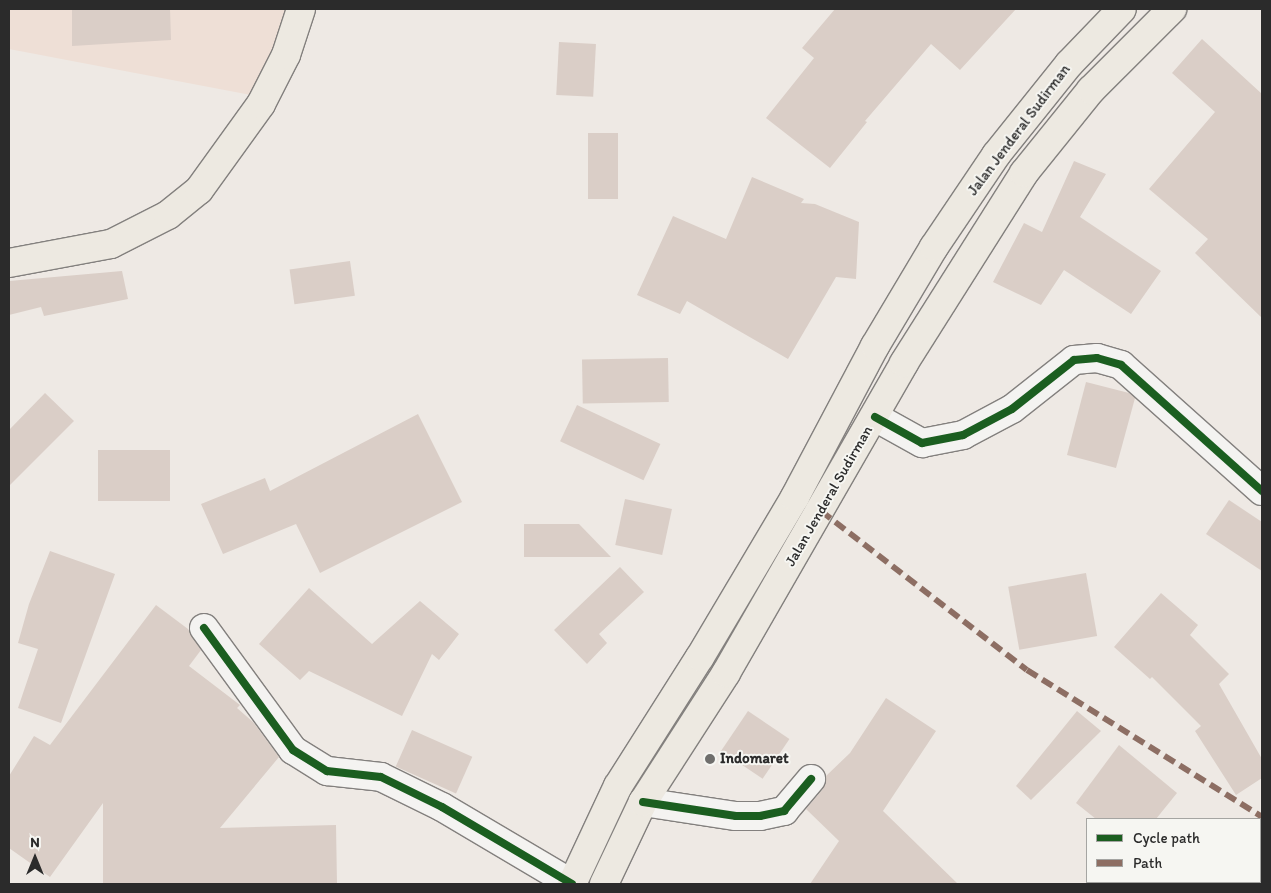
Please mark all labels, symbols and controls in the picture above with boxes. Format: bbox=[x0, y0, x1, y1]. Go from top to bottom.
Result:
street label: Jalan Jenderal Sudirman bbox=[963, 60, 1075, 200]
street label: Jalan Jenderal Sudirman bbox=[781, 422, 877, 570]
place label: Indomaret bbox=[720, 750, 789, 768]
marker: Indomaret bbox=[704, 753, 716, 765]
legend bbox=[1086, 818, 1261, 883]
text: Cycle path bbox=[1133, 829, 1200, 847]
north arrow bbox=[10, 833, 60, 883]
text: N bbox=[30, 834, 40, 851]
text: Path bbox=[1133, 854, 1162, 872]

